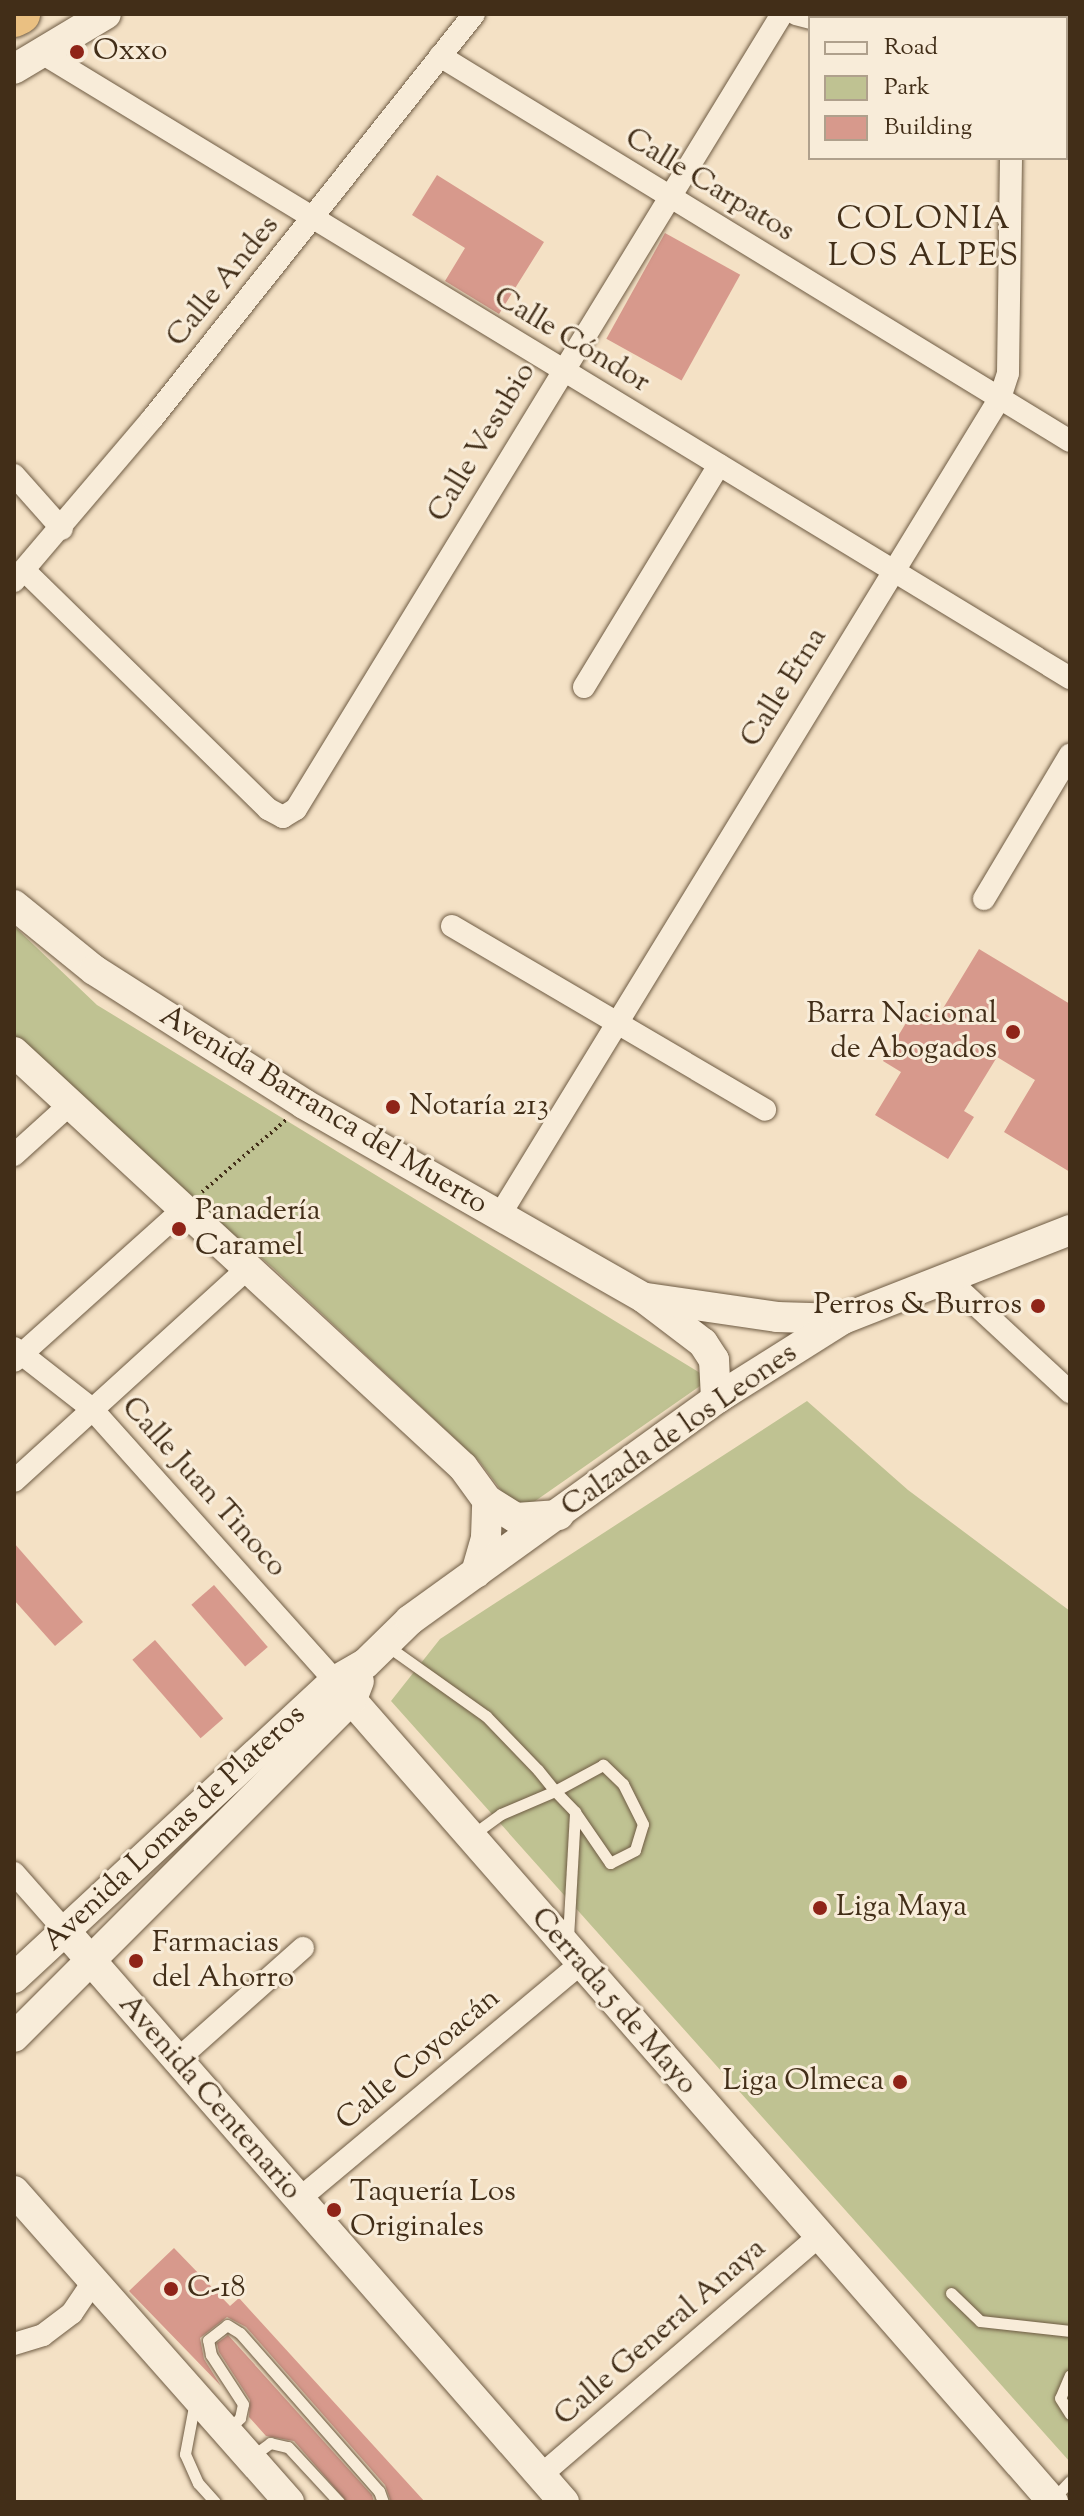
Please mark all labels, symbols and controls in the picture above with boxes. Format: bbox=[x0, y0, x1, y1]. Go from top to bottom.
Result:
legend bbox=[808, 16, 1068, 160]
text: Road bbox=[884, 31, 938, 65]
place label: Oxxo bbox=[93, 34, 167, 70]
marker: Oxxo bbox=[68, 43, 86, 61]
text: Park bbox=[884, 71, 930, 105]
text: Building bbox=[884, 111, 972, 145]
street label: Calle Carpatos bbox=[618, 121, 800, 251]
district label: COLONIA LOS ALPES bbox=[828, 202, 1020, 277]
street label: Calle Andes bbox=[160, 209, 288, 355]
street label: Calle Cóndor bbox=[486, 280, 656, 402]
street label: Calle Vesubio bbox=[421, 357, 545, 529]
street label: Calle Etna bbox=[734, 621, 836, 755]
place label: Barra Nacional de Abogados bbox=[807, 997, 997, 1068]
street label: Avenida Barranca del Muerto bbox=[152, 999, 494, 1223]
marker: Barra Nacional de Abogados bbox=[1004, 1023, 1022, 1041]
place label: Notaría 213 bbox=[409, 1089, 549, 1125]
marker: Notaría 213 bbox=[384, 1098, 402, 1116]
place label: Panadería Caramel bbox=[195, 1194, 321, 1264]
marker: Panadería Caramel bbox=[170, 1220, 188, 1238]
place label: Perros & Burros bbox=[814, 1288, 1022, 1324]
marker: Perros & Burros bbox=[1029, 1297, 1047, 1315]
street label: Calzada de los Leones bbox=[555, 1336, 805, 1526]
street label: Calle Juan Tinoco bbox=[113, 1390, 293, 1586]
street label: Avenida Lomas de Plateros bbox=[36, 1698, 314, 1960]
place label: Liga Maya bbox=[836, 1890, 967, 1926]
marker: Liga Maya bbox=[811, 1899, 829, 1917]
street label: Cerrada 5 de Mayo bbox=[522, 1901, 704, 2103]
place label: Farmacias del Ahorro bbox=[152, 1926, 294, 1996]
marker: Farmacias del Ahorro bbox=[127, 1952, 145, 1970]
street label: Calle Coyoacán bbox=[330, 1981, 508, 2139]
street label: Avenida Centenario bbox=[110, 1988, 308, 2208]
place label: Liga Olmeca bbox=[723, 2064, 884, 2100]
marker: Liga Olmeca bbox=[891, 2073, 909, 2091]
place label: Taquería Los Originales bbox=[350, 2175, 516, 2246]
marker: Taquería Los Originales bbox=[325, 2201, 343, 2219]
street label: Calle General Anaya bbox=[548, 2231, 774, 2435]
place label: C-18 bbox=[187, 2271, 245, 2307]
marker: C-18 bbox=[162, 2280, 180, 2298]

